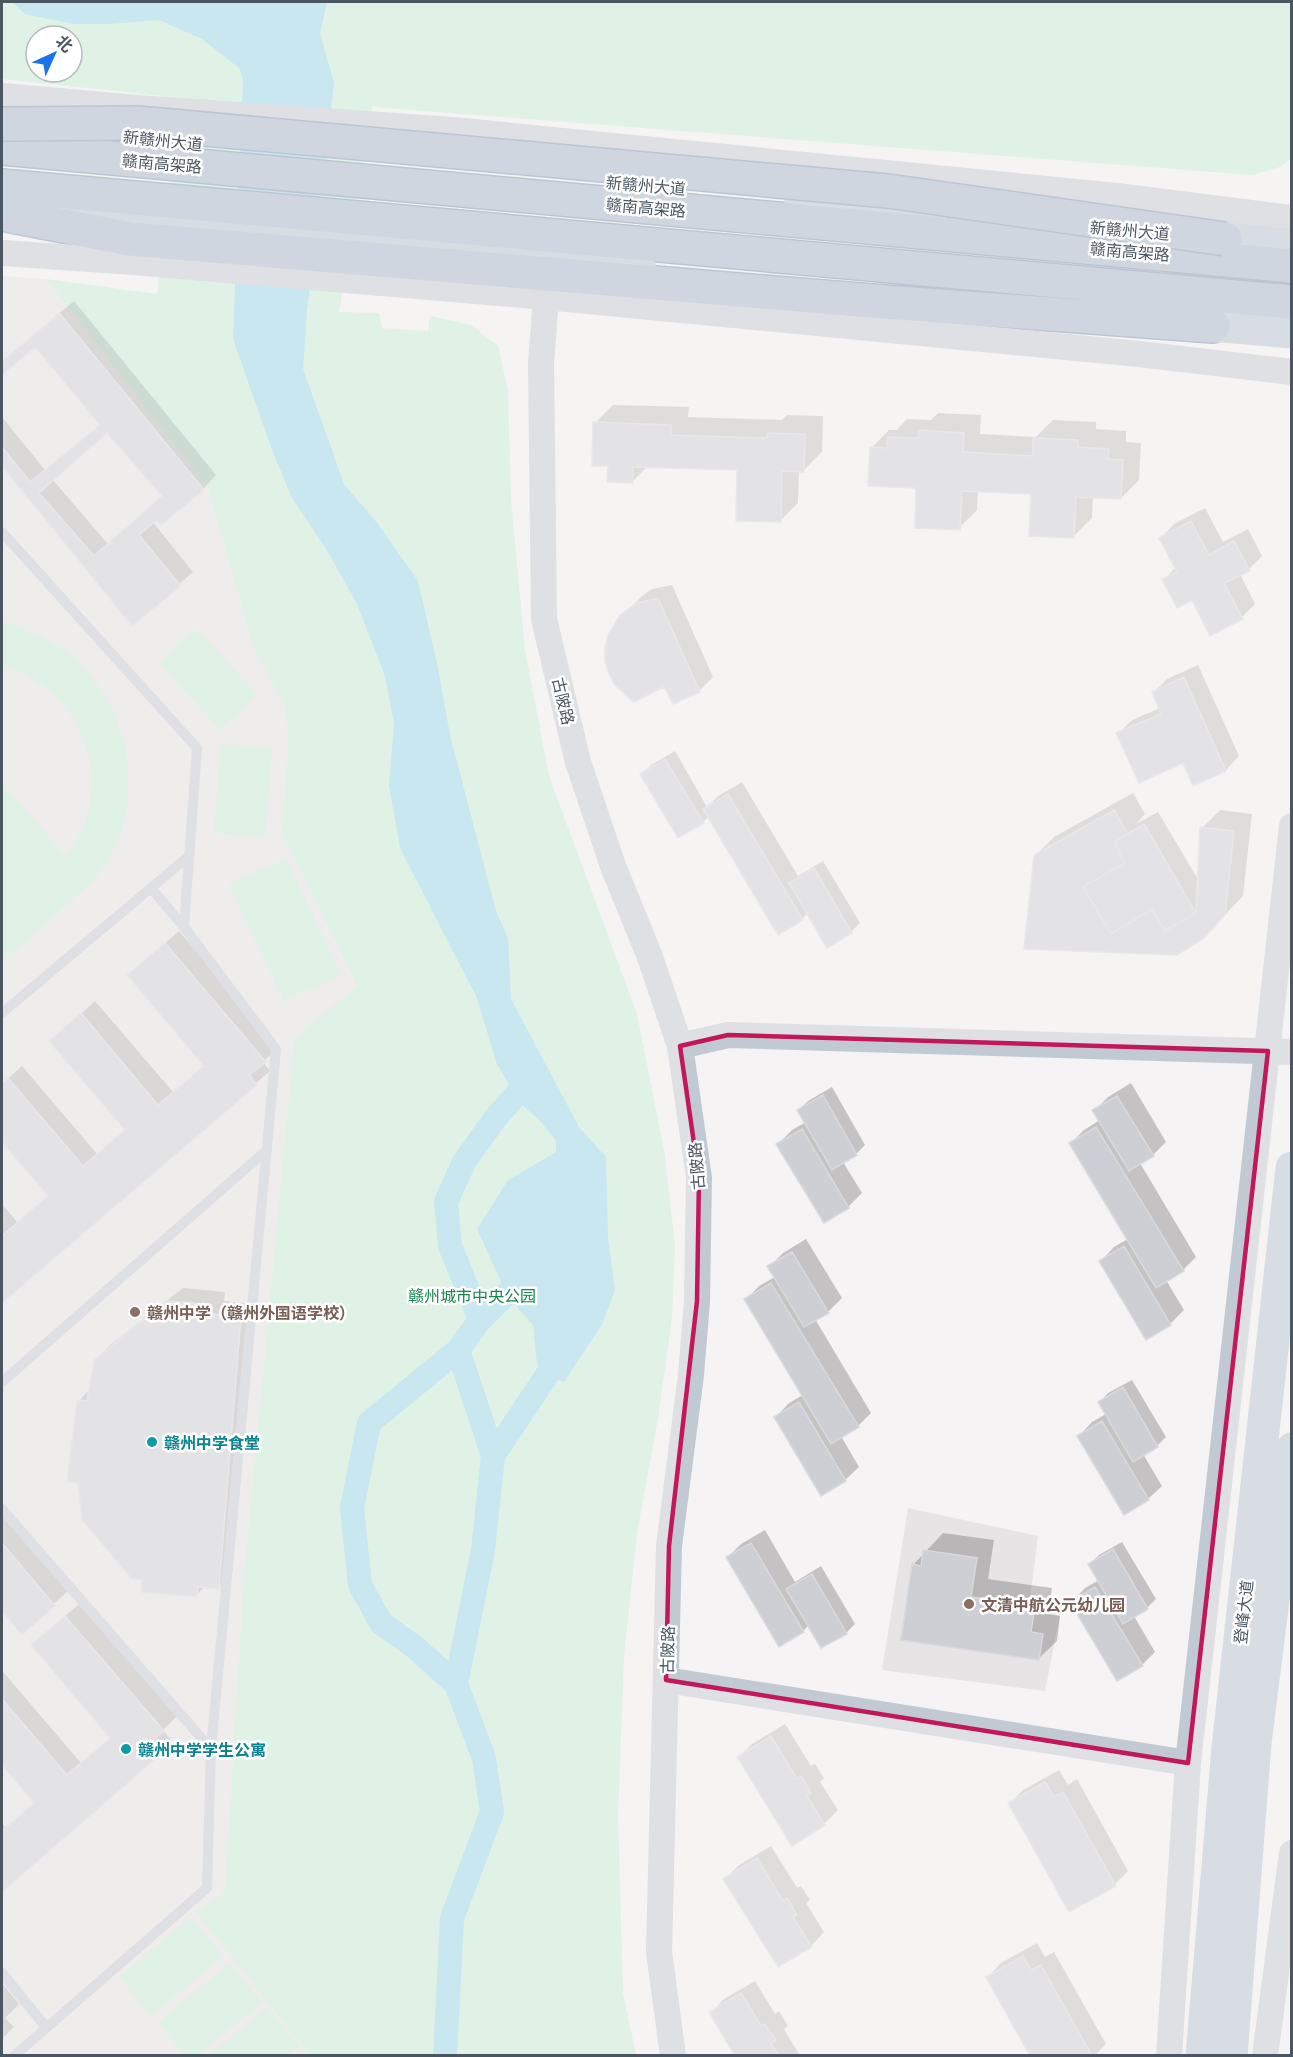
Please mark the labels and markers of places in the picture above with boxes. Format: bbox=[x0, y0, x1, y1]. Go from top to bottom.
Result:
place label: 赣州中学（赣州外国语学校） bbox=[147, 1303, 355, 1322]
marker: 赣州中学（赣州外国语学校） bbox=[128, 1305, 142, 1319]
place label: 赣州中学食堂 bbox=[164, 1433, 260, 1452]
marker: 赣州中学食堂 bbox=[145, 1435, 159, 1449]
place label: 文清中航公元幼儿园 bbox=[981, 1595, 1125, 1614]
marker: 文清中航公元幼儿园 bbox=[962, 1597, 976, 1611]
place label: 赣州中学学生公寓 bbox=[138, 1740, 266, 1759]
marker: 赣州中学学生公寓 bbox=[119, 1742, 133, 1756]

